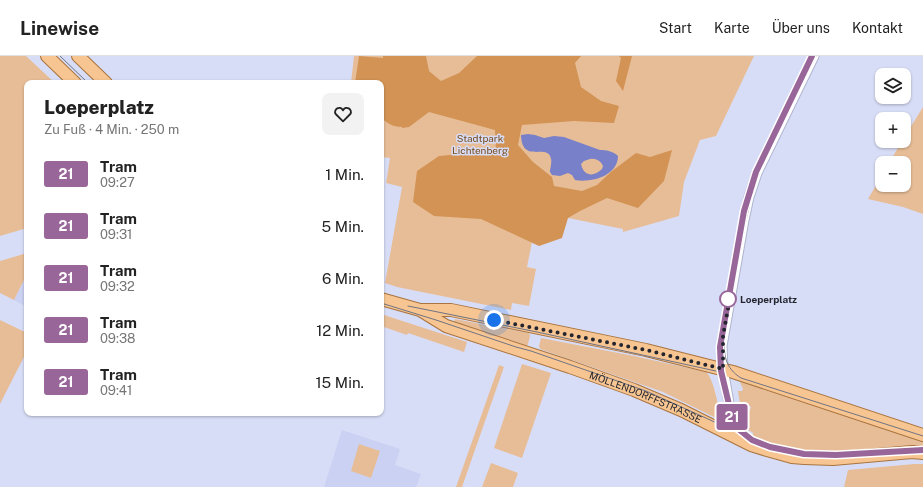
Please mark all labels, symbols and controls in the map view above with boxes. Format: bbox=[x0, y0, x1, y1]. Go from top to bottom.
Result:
text: Linewise bbox=[20, 17, 99, 39]
text: Start bbox=[659, 20, 692, 36]
text: Karte bbox=[714, 20, 750, 36]
text: Über uns bbox=[772, 20, 830, 36]
text: Kontakt bbox=[852, 20, 903, 36]
map controls bbox=[875, 68, 911, 192]
button: layers bbox=[875, 68, 911, 104]
button: heart bbox=[322, 93, 364, 135]
text: Loeperplatz bbox=[44, 96, 154, 118]
button: + bbox=[875, 112, 911, 148]
text: Zu Fuß · 4 Min. · 250 m bbox=[44, 122, 179, 137]
park label: Stadtpark Lichtenberg bbox=[452, 132, 508, 156]
button: − bbox=[875, 156, 911, 192]
text: Tram bbox=[100, 158, 137, 175]
text: 21 bbox=[59, 166, 73, 182]
text: 1 Min. bbox=[325, 166, 364, 183]
text: 09:27 bbox=[100, 175, 135, 190]
text: Tram bbox=[100, 210, 137, 227]
text: 21 bbox=[59, 218, 73, 234]
text: 5 Min. bbox=[322, 218, 364, 235]
text: 09:31 bbox=[100, 227, 132, 242]
text: Tram bbox=[100, 262, 137, 279]
text: 21 bbox=[59, 270, 73, 286]
text: 6 Min. bbox=[322, 270, 364, 287]
text: 09:32 bbox=[100, 279, 135, 294]
marker: Loeperplatz bbox=[719, 290, 737, 308]
place label: Loeperplatz bbox=[740, 293, 797, 305]
your location bbox=[484, 310, 504, 330]
text: Tram bbox=[100, 314, 137, 331]
text: 21 bbox=[59, 322, 73, 338]
text: 12 Min. bbox=[316, 322, 364, 339]
text: 09:38 bbox=[100, 331, 135, 346]
text: Tram bbox=[100, 366, 137, 383]
street label: MÖLLENDORFFSTRASSE bbox=[588, 369, 704, 425]
text: 21 bbox=[59, 374, 73, 390]
text: 15 Min. bbox=[316, 374, 364, 391]
text: 09:41 bbox=[100, 383, 132, 398]
line badge: 21 bbox=[714, 404, 750, 430]
text: 21 bbox=[725, 409, 739, 425]

